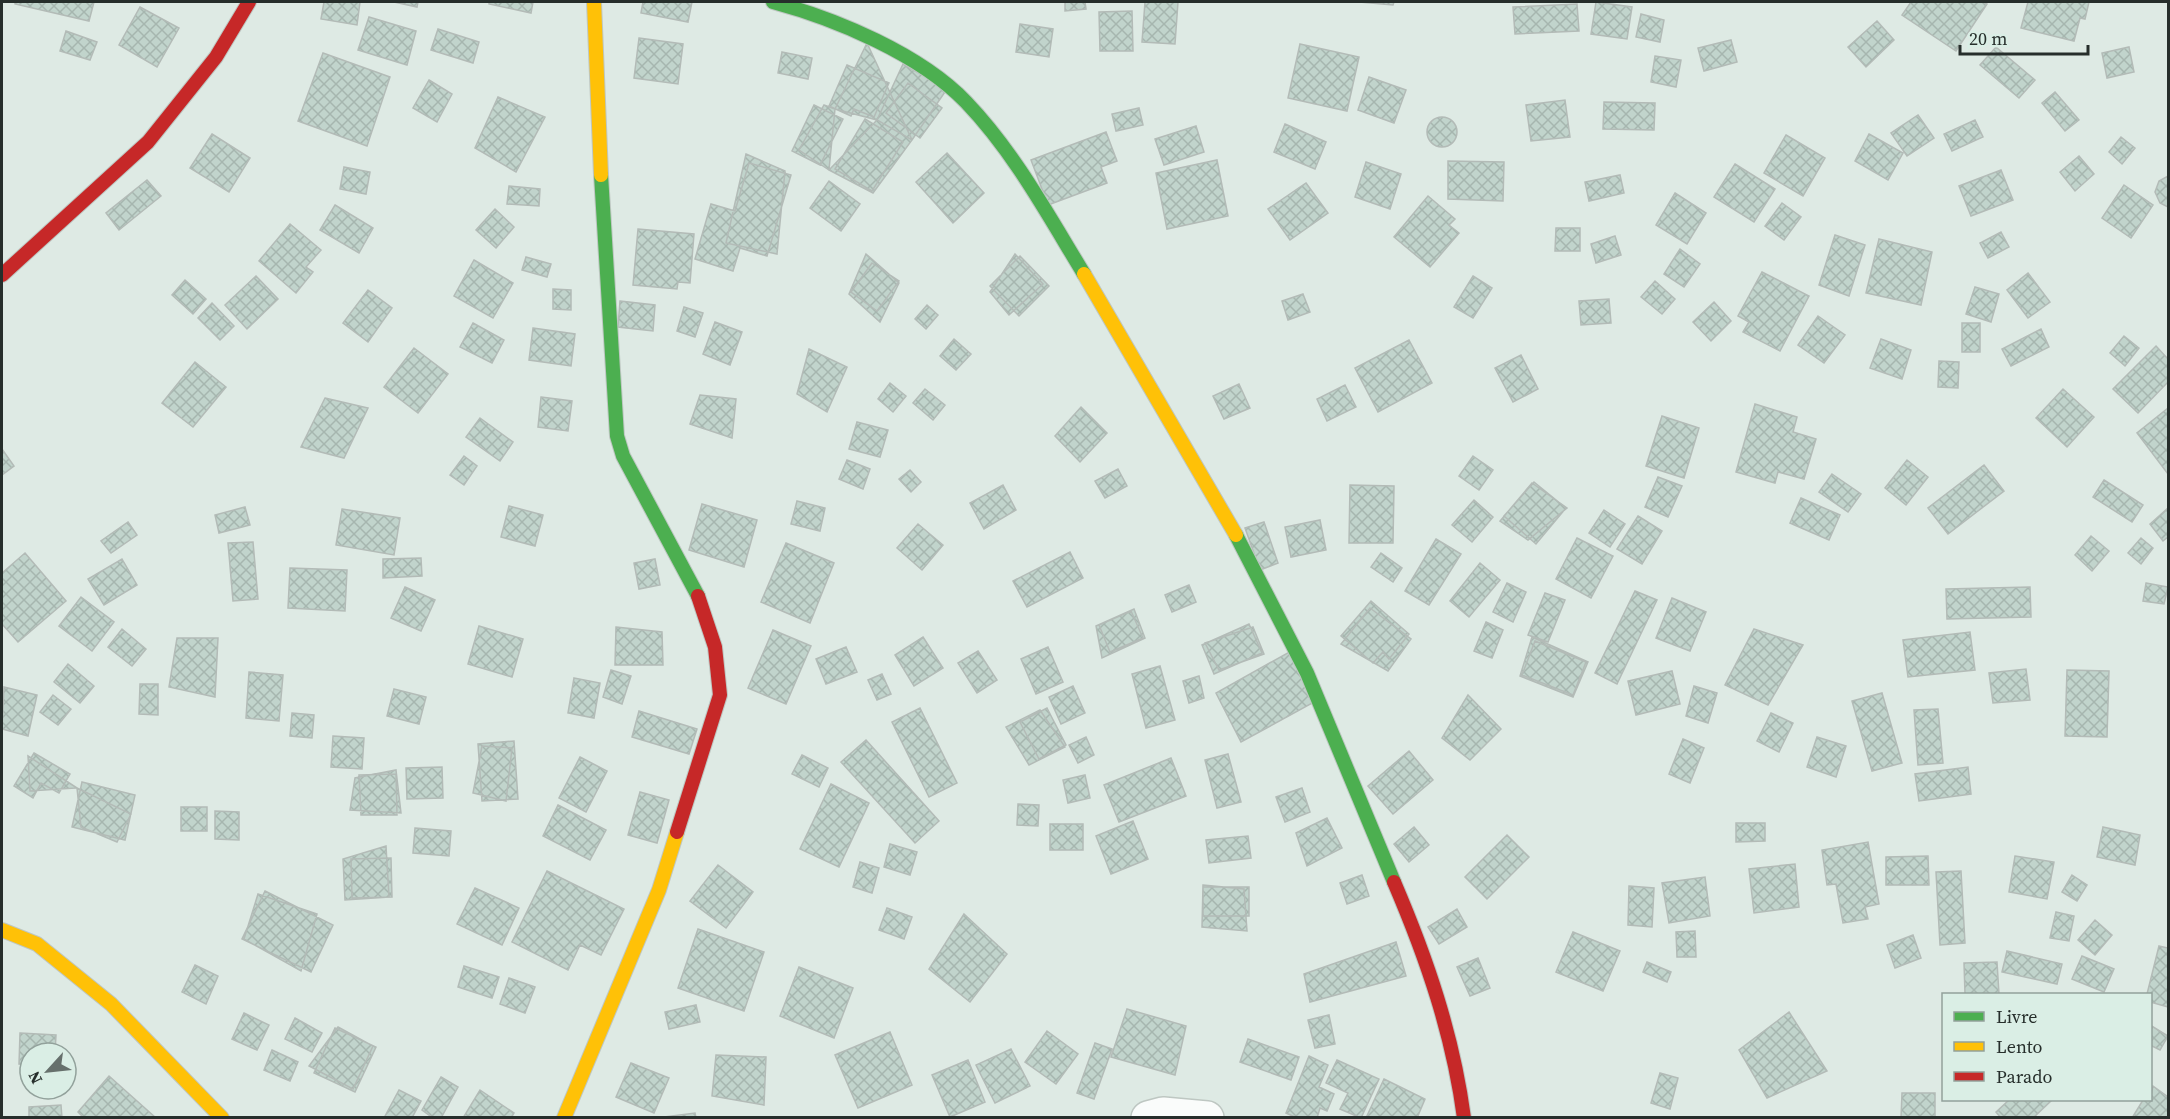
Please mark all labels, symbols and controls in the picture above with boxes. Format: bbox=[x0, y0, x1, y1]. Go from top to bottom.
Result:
scale bar bbox=[1960, 18, 2088, 56]
text: 20 m bbox=[1969, 26, 2007, 51]
legend bbox=[1942, 993, 2152, 1101]
text: Livre bbox=[1996, 1004, 2038, 1029]
text: Lento bbox=[1996, 1034, 2043, 1059]
north arrow bbox=[18, 1041, 78, 1101]
text: Parado bbox=[1996, 1064, 2052, 1089]
text: N bbox=[22, 1067, 47, 1088]

